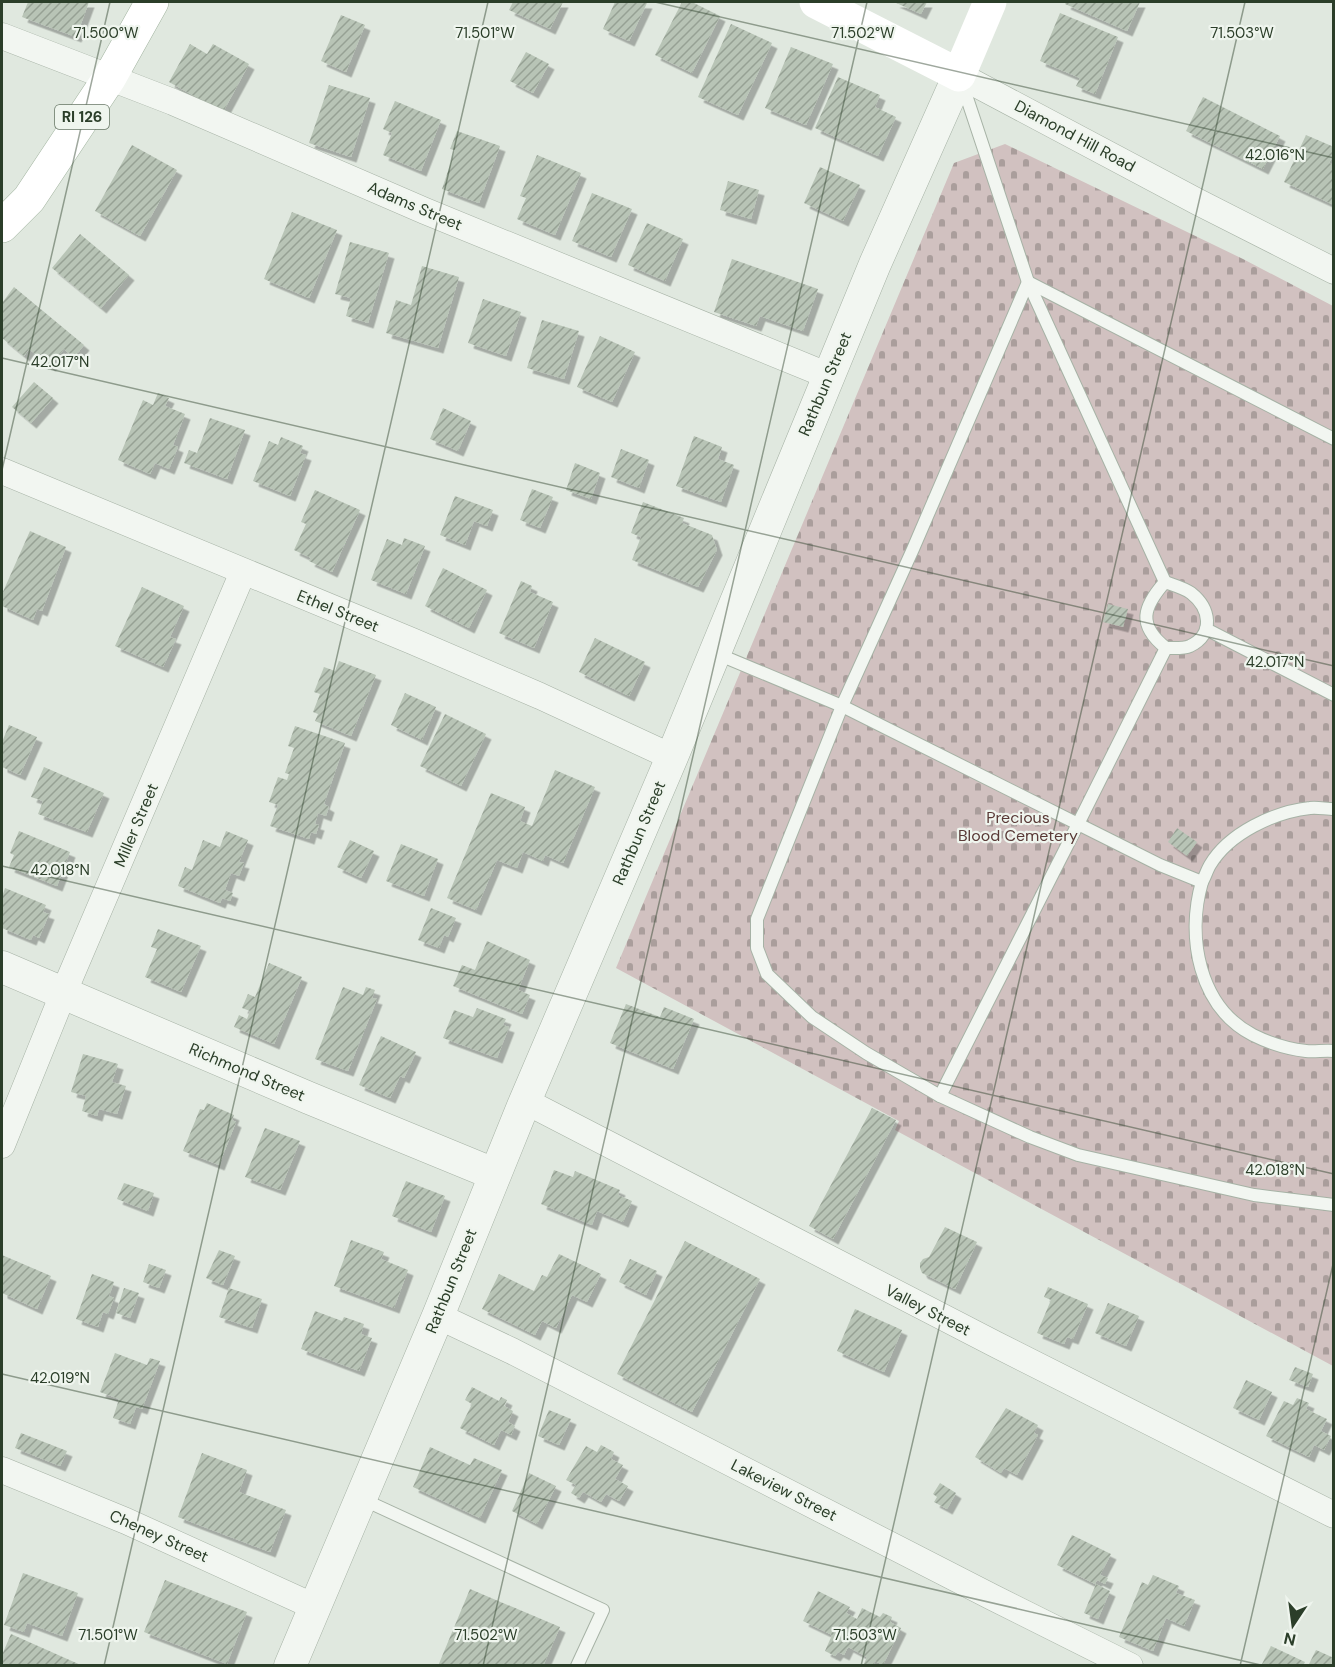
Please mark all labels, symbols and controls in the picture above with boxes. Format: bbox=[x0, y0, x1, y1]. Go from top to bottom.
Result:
text: 71.500°W bbox=[73, 23, 139, 43]
text: 71.501°W bbox=[455, 23, 515, 43]
text: 71.502°W bbox=[831, 23, 895, 43]
text: 71.503°W bbox=[1210, 23, 1274, 43]
street label: Diamond Hill Road bbox=[1011, 95, 1139, 177]
road number: RI 126 bbox=[55, 105, 109, 129]
text: 42.016°N bbox=[1245, 145, 1305, 165]
street label: Adams Street bbox=[364, 177, 466, 235]
street label: Rathbun Street bbox=[794, 329, 856, 439]
text: 42.017°N bbox=[31, 352, 89, 372]
street label: Ethel Street bbox=[294, 585, 382, 637]
text: 42.017°N bbox=[1246, 652, 1304, 672]
street label: Rathbun Street bbox=[608, 778, 670, 888]
street label: Miller Street bbox=[109, 780, 163, 870]
park label: Precious Blood Cemetery bbox=[958, 807, 1078, 846]
text: 42.018°N bbox=[30, 860, 90, 880]
street label: Richmond Street bbox=[186, 1038, 308, 1106]
text: 42.018°N bbox=[1245, 1160, 1305, 1180]
street label: Rathbun Street bbox=[420, 1226, 482, 1336]
street label: Valley Street bbox=[882, 1280, 974, 1340]
text: 42.019°N bbox=[30, 1368, 90, 1388]
street label: Lakeview Street bbox=[727, 1454, 841, 1526]
street label: Cheney Street bbox=[106, 1505, 212, 1567]
north arrow bbox=[1263, 1595, 1323, 1655]
text: 71.501°W bbox=[78, 1625, 138, 1645]
text: 71.502°W bbox=[454, 1625, 518, 1645]
text: 71.503°W bbox=[833, 1625, 897, 1645]
text: N bbox=[1282, 1628, 1298, 1651]

